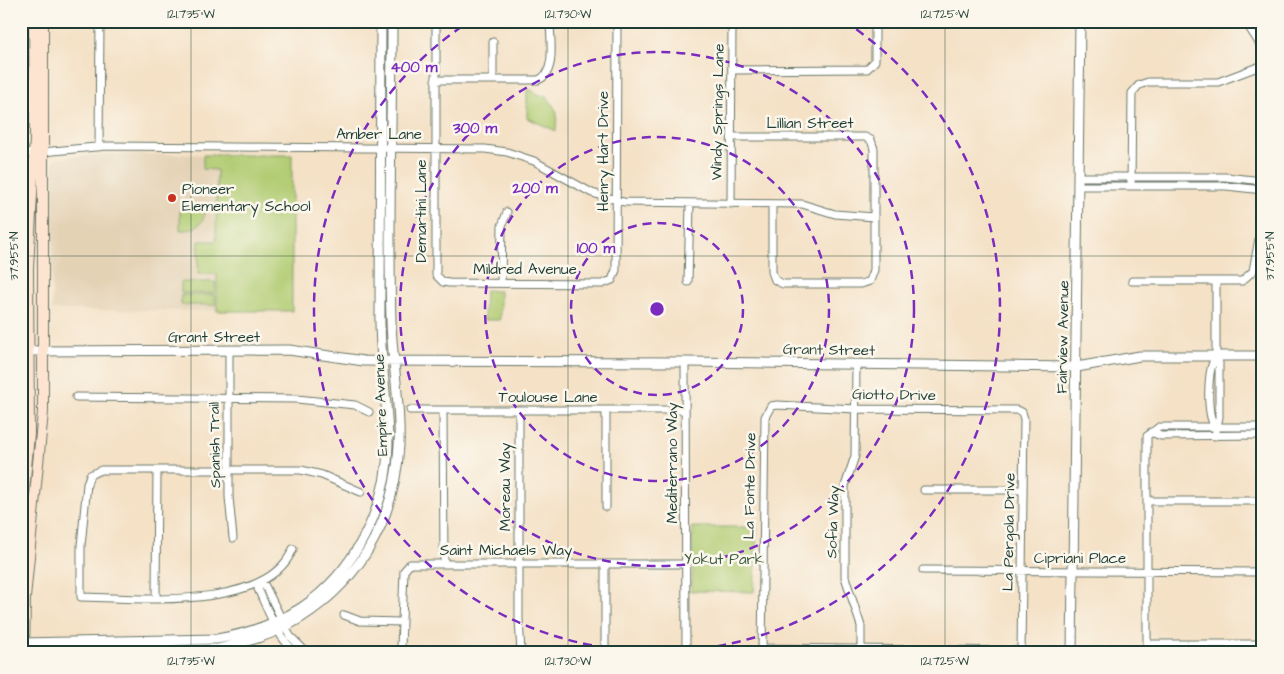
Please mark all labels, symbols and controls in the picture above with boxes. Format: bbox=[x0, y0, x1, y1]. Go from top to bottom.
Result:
text: 121.735°W bbox=[167, 6, 215, 23]
text: 121.730°W bbox=[545, 6, 592, 23]
text: 121.725°W bbox=[921, 6, 970, 23]
street label: Windy Springs Lane bbox=[706, 43, 731, 181]
text: 400 m bbox=[391, 57, 438, 78]
street label: Henry Hart Drive bbox=[593, 91, 615, 211]
street label: Lillian Street bbox=[766, 113, 854, 134]
text: 300 m bbox=[452, 118, 497, 139]
street label: Amber Lane bbox=[336, 124, 422, 145]
street label: Demartini Lane bbox=[411, 159, 432, 263]
text: 200 m bbox=[511, 178, 558, 199]
place label: Pioneer Elementary School bbox=[182, 179, 311, 218]
marker: Pioneer Elementary School bbox=[166, 192, 178, 204]
text: 37.955°N bbox=[6, 231, 23, 281]
text: 37.955°N bbox=[1262, 231, 1279, 281]
text: 100 m bbox=[577, 238, 616, 259]
street label: Mildred Avenue bbox=[473, 259, 577, 280]
street label: Fairview Avenue bbox=[1052, 280, 1074, 394]
centre of rings bbox=[648, 300, 666, 318]
street label: Grant Street bbox=[168, 327, 260, 348]
street label: Grant Street bbox=[783, 339, 875, 361]
street label: Empire Avenue bbox=[369, 354, 393, 456]
street label: Giotto Drive bbox=[852, 384, 936, 406]
street label: Toulouse Lane bbox=[498, 387, 598, 408]
street label: Spanish Trail bbox=[204, 402, 226, 488]
street label: Mediterrano Way bbox=[662, 403, 684, 523]
street label: La Fonte Drive bbox=[739, 432, 761, 540]
street label: Moreau Way bbox=[495, 443, 517, 531]
street label: La Pergola Drive bbox=[997, 473, 1022, 591]
street label: Sofia Way bbox=[821, 485, 846, 559]
street label: Saint Michaels Way bbox=[440, 540, 572, 562]
street label: Cipriani Place bbox=[1034, 548, 1126, 569]
park label: Yokut Park bbox=[684, 549, 764, 570]
text: 121.735°W bbox=[167, 653, 215, 670]
text: 121.730°W bbox=[545, 653, 592, 670]
text: 121.725°W bbox=[921, 653, 970, 670]

